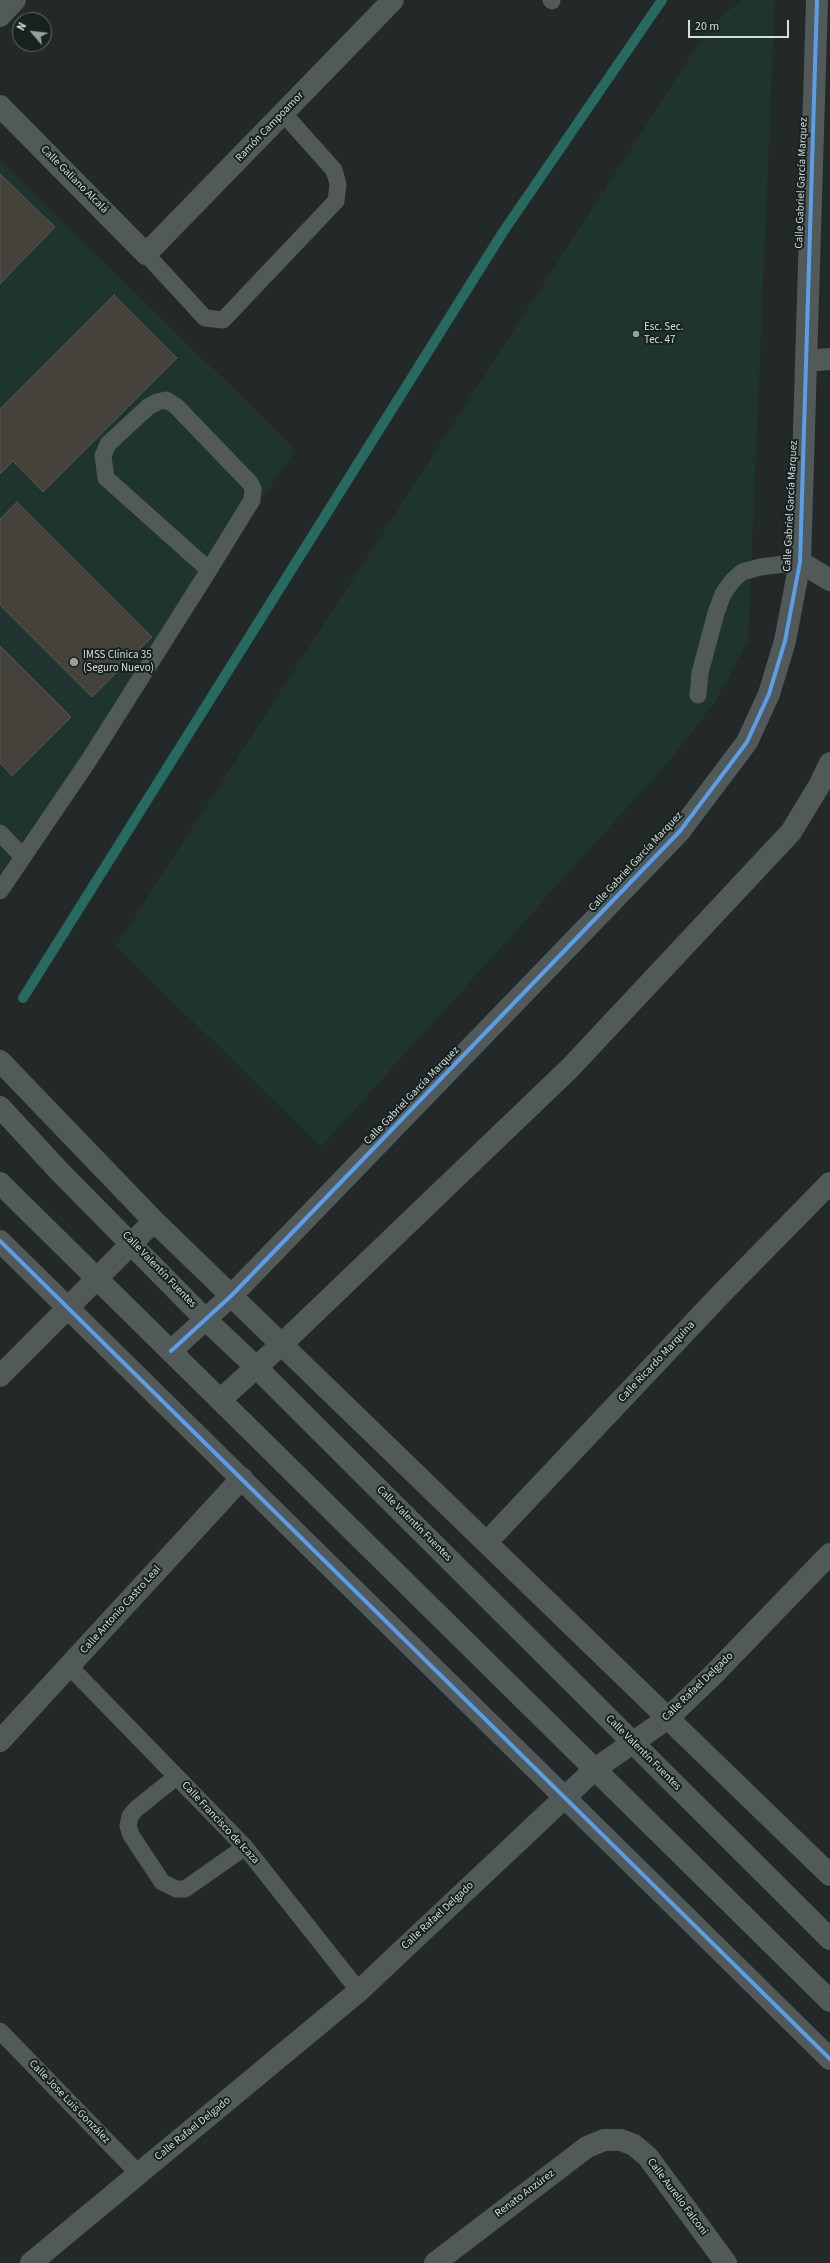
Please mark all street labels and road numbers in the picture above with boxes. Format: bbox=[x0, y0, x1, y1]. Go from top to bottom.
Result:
street label: Ramón Campoamor bbox=[233, 89, 307, 165]
street label: Calle Gabriel García Marquez bbox=[793, 117, 811, 249]
street label: Calle Galiano Alcalá bbox=[37, 143, 111, 217]
street label: Calle Gabriel García Marquez bbox=[781, 440, 801, 572]
street label: Calle Gabriel García Marquez bbox=[586, 809, 686, 915]
street label: Calle Gabriel García Marquez bbox=[362, 1044, 462, 1148]
street label: Calle Valentín Fuentes bbox=[119, 1229, 199, 1311]
street label: Calle Ricardo Marquina bbox=[616, 1319, 698, 1405]
street label: Calle Valentín Fuentes bbox=[374, 1484, 454, 1564]
street label: Calle Antonio Castro Leal bbox=[78, 1563, 164, 1657]
street label: Calle Rafael Delgado bbox=[660, 1650, 736, 1724]
street label: Calle Valentín Fuentes bbox=[603, 1713, 683, 1793]
street label: Calle Francisco de Icaza bbox=[178, 1779, 262, 1867]
street label: Calle Rafael Delgado bbox=[399, 1879, 477, 1953]
street label: Calle Jose Luis González bbox=[26, 2058, 112, 2146]
street label: Calle Rafael Delgado bbox=[152, 2094, 234, 2164]
street label: Calle Aurelio Falconi bbox=[644, 2156, 710, 2238]
street label: Renato Anzúrez bbox=[493, 2167, 557, 2221]

